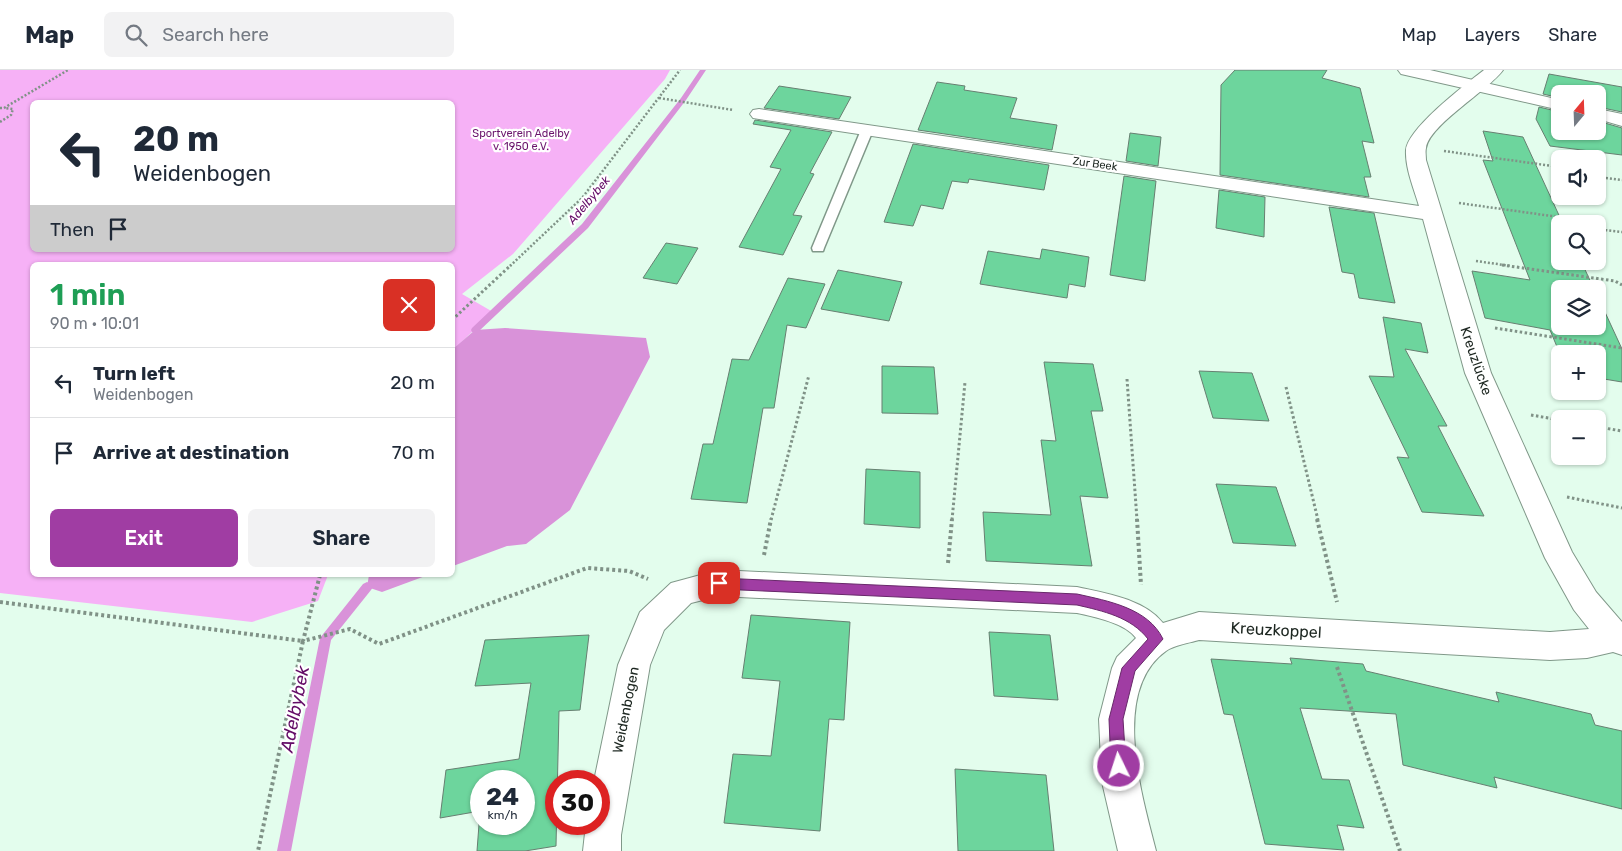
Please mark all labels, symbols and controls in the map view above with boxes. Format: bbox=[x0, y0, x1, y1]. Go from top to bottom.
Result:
search box bbox=[104, 12, 454, 57]
text: Map bbox=[25, 21, 74, 49]
icon: search bbox=[122, 21, 150, 49]
text: Search here bbox=[162, 23, 269, 46]
text: Map bbox=[1402, 24, 1437, 46]
text: Layers bbox=[1465, 24, 1520, 46]
text: Share bbox=[1548, 24, 1597, 46]
north arrow bbox=[1551, 85, 1606, 140]
map controls bbox=[1551, 85, 1606, 465]
text: 20 m bbox=[133, 118, 219, 160]
icon: left bbox=[50, 120, 115, 185]
park label: Sportverein Adelby v. 1950 e.V. bbox=[472, 127, 570, 153]
button: sound bbox=[1551, 150, 1606, 205]
street label: Zur Beek bbox=[1072, 154, 1119, 174]
text: Weidenbogen bbox=[133, 160, 271, 187]
water label: Adelbybek bbox=[564, 173, 614, 228]
icon: arrive bbox=[104, 215, 132, 243]
button: search bbox=[1551, 215, 1606, 270]
text: Then bbox=[50, 218, 94, 241]
text: 1 min bbox=[50, 277, 125, 313]
button: close bbox=[383, 279, 435, 331]
button: layers bbox=[1551, 280, 1606, 335]
text: 90 m · 10:01 bbox=[50, 314, 139, 333]
street label: Kreuzlücke bbox=[1456, 325, 1496, 398]
button: + bbox=[1551, 345, 1606, 400]
text: Turn left bbox=[93, 362, 175, 385]
icon: left bbox=[50, 369, 78, 397]
text: 20 m bbox=[390, 371, 435, 394]
text: Weidenbogen bbox=[93, 385, 193, 404]
button: − bbox=[1551, 410, 1606, 465]
icon: arrive bbox=[50, 439, 78, 467]
text: Arrive at destination bbox=[93, 441, 289, 464]
text: 70 m bbox=[392, 441, 435, 464]
button: Exit bbox=[50, 509, 238, 567]
button: Share bbox=[248, 509, 435, 567]
pin bbox=[698, 562, 740, 604]
icon: arrive bbox=[705, 569, 733, 597]
street label: Kreuzkoppel bbox=[1230, 618, 1322, 642]
water label: Adelbybek bbox=[276, 663, 314, 755]
street label: Weidenbogen bbox=[609, 665, 643, 755]
position arrow bbox=[1092, 739, 1144, 791]
speed limit sign: 30 bbox=[545, 770, 610, 835]
text: 24 bbox=[486, 782, 519, 811]
text: km/h bbox=[488, 808, 517, 822]

